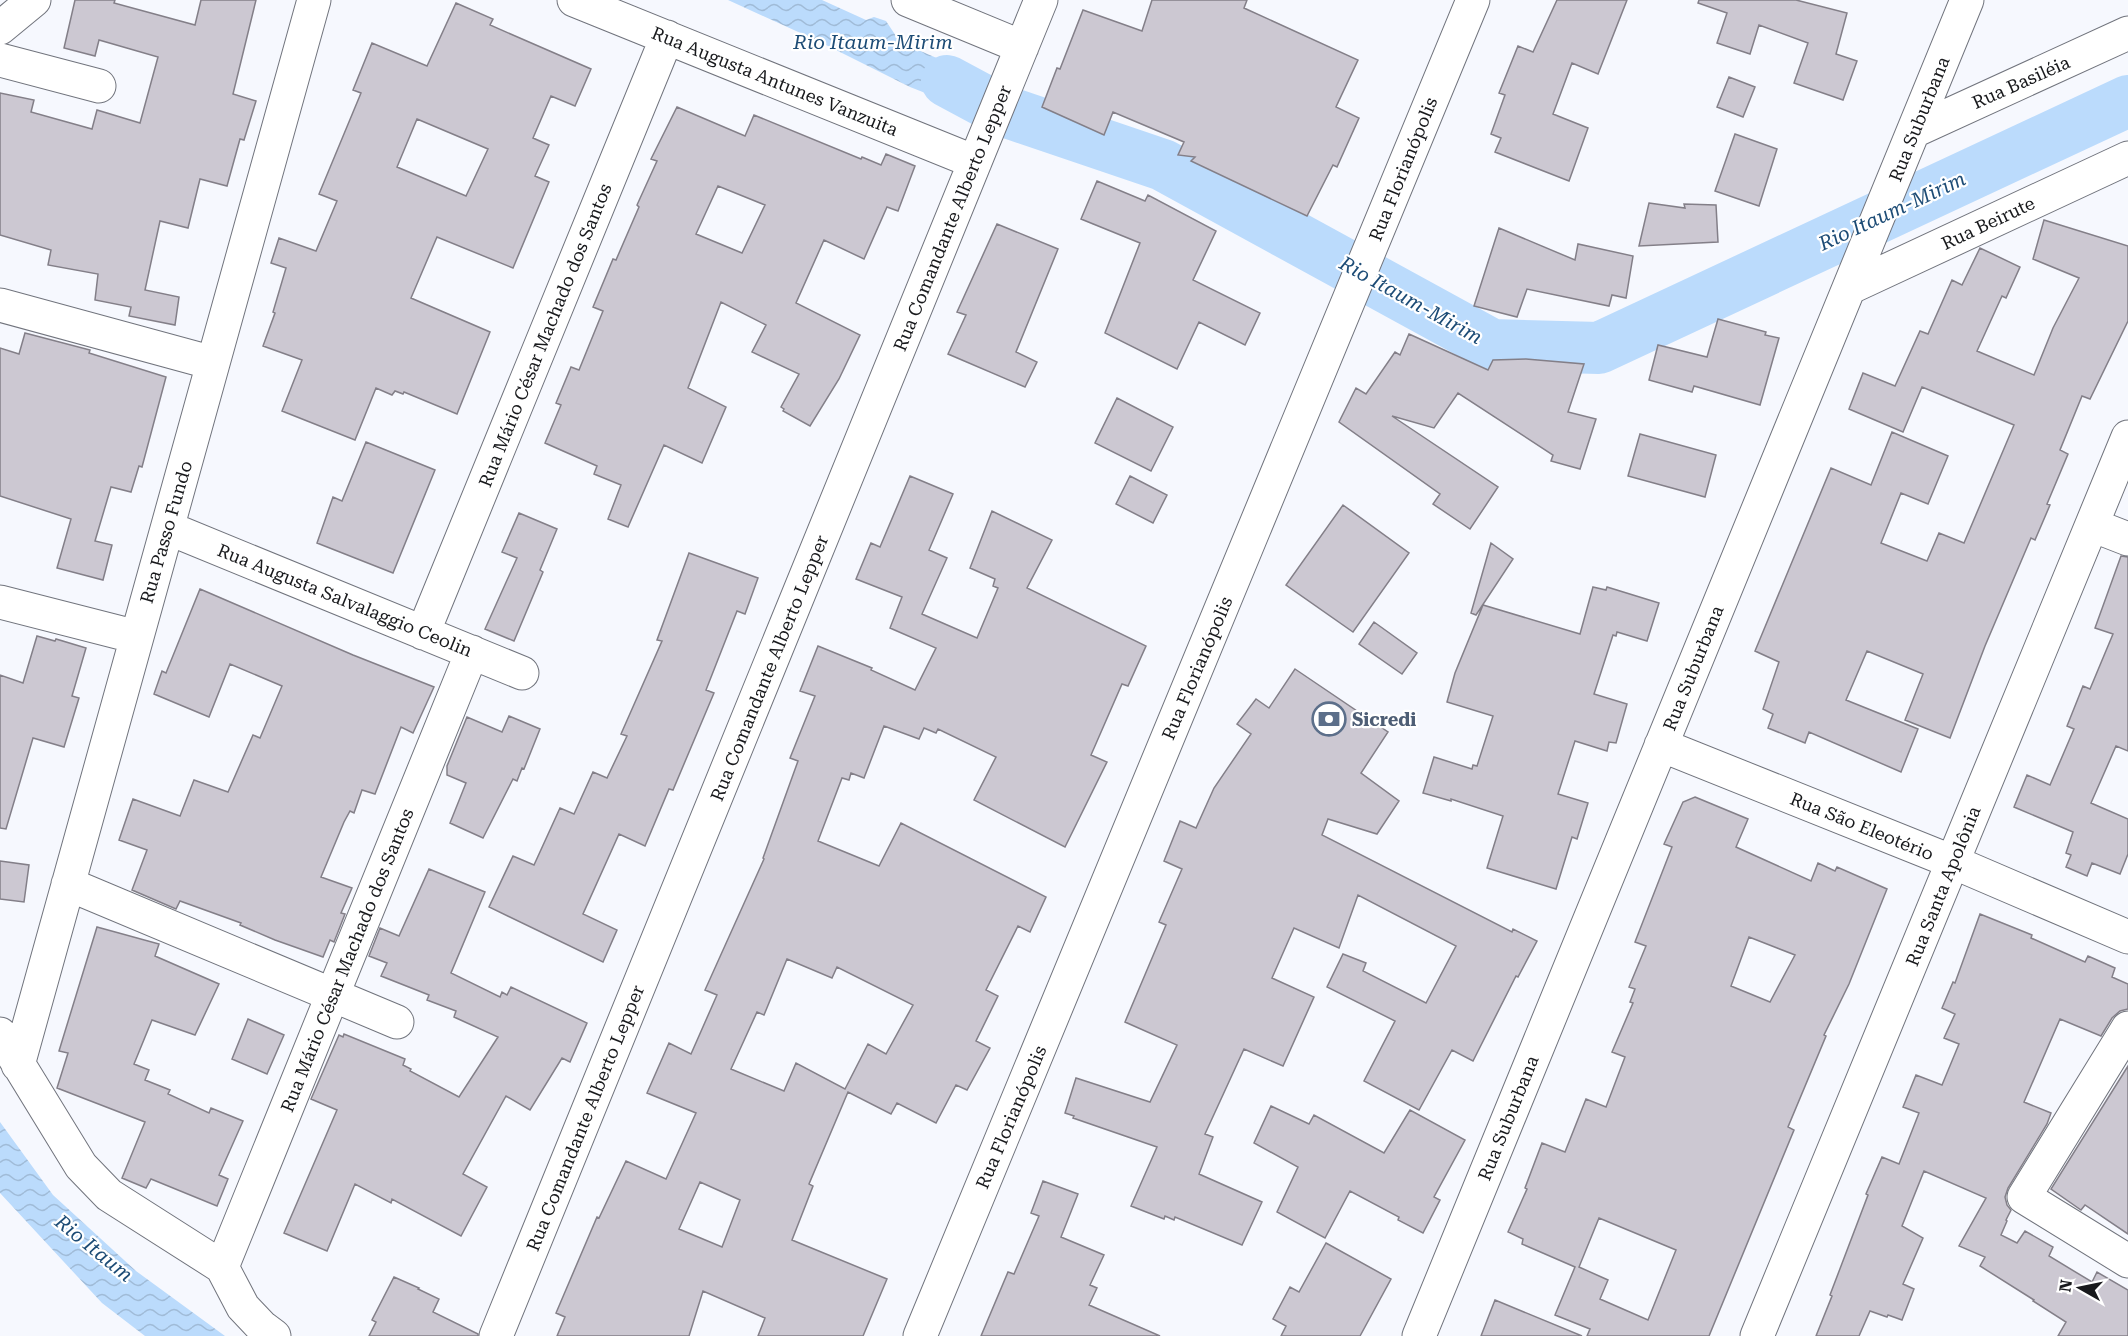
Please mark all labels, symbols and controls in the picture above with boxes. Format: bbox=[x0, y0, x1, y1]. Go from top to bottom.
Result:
street label: Rua Augusta Antunes Vanzuita bbox=[649, 22, 901, 140]
water label: Rio Itaum-Mirim bbox=[792, 30, 953, 54]
street label: Rua Basiléia bbox=[1969, 51, 2073, 113]
street label: Rua Suburbana bbox=[1884, 53, 1954, 185]
street label: Rua Comandante Alberto Lepper bbox=[889, 82, 1015, 354]
street label: Rua Florianópolis bbox=[1365, 94, 1441, 244]
water label: Rio Itaum-Mirim bbox=[1814, 166, 1969, 256]
street label: Rua Mário César Machado dos Santos bbox=[474, 180, 616, 490]
street label: Rua Beirute bbox=[1938, 192, 2038, 254]
water label: Rio Itaum-Mirim bbox=[1335, 250, 1487, 349]
street label: Rua Passo Fundo bbox=[136, 458, 196, 606]
street label: Rua Comandante Alberto Lepper bbox=[706, 532, 832, 804]
street label: Rua Augusta Salvalaggio Ceolin bbox=[215, 539, 476, 661]
street label: Rua Florianópolis bbox=[1157, 593, 1237, 743]
street label: Rua Suburbana bbox=[1658, 602, 1728, 734]
bank icon: Sicredi bbox=[1311, 701, 1347, 737]
place label: Sicredi bbox=[1352, 709, 1416, 730]
street label: Rua São Eleotério bbox=[1787, 788, 1937, 864]
street label: Rua Santa Apolônia bbox=[1901, 803, 1985, 969]
street label: Rua Mário César Machado dos Santos bbox=[276, 805, 418, 1115]
street label: Rua Comandante Alberto Lepper bbox=[522, 982, 648, 1254]
street label: Rua Florianópolis bbox=[971, 1042, 1051, 1192]
street label: Rua Suburbana bbox=[1473, 1052, 1543, 1184]
water label: Rio Itaum bbox=[49, 1209, 138, 1287]
north arrow bbox=[2050, 1258, 2110, 1318]
text: N bbox=[2055, 1278, 2076, 1293]

